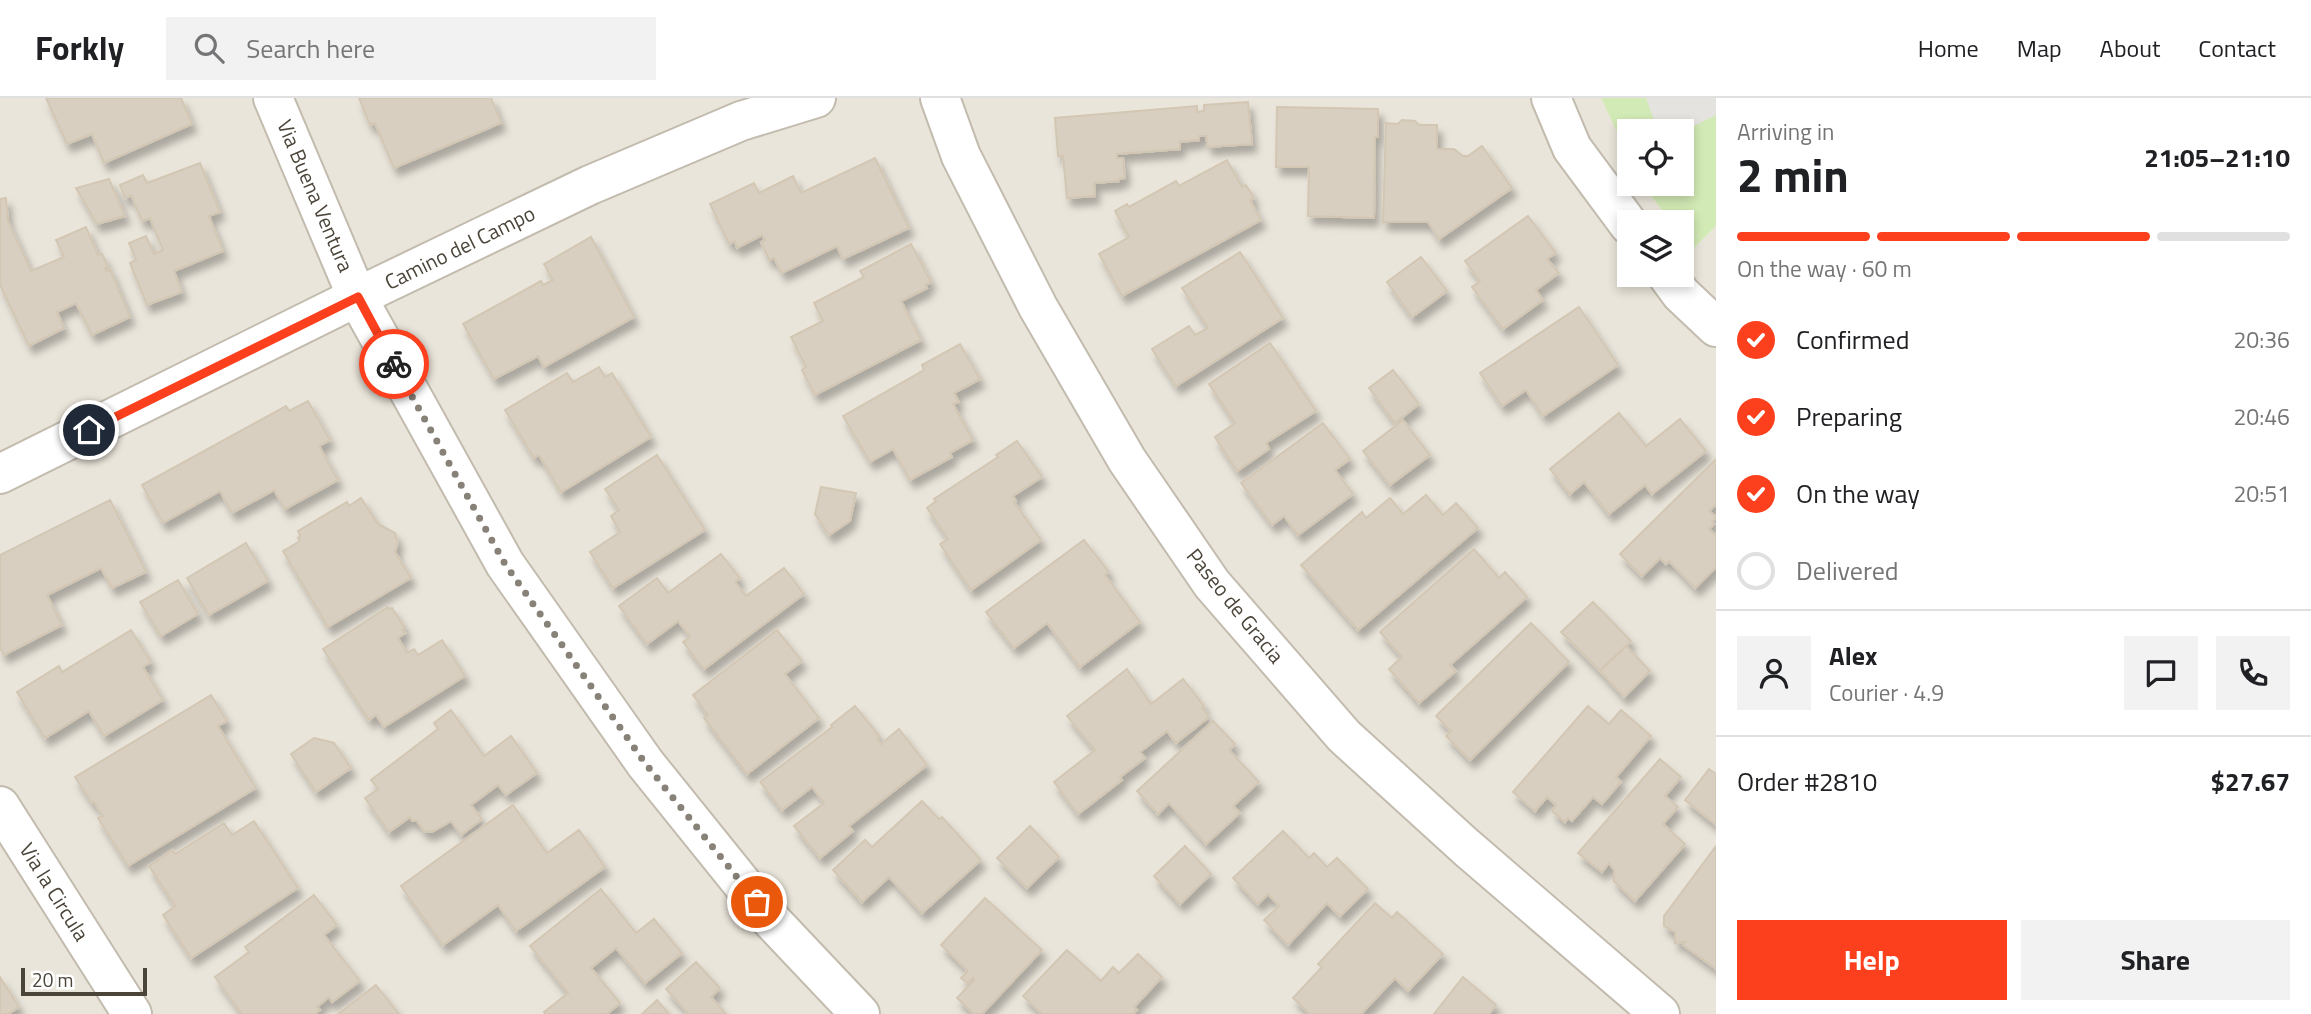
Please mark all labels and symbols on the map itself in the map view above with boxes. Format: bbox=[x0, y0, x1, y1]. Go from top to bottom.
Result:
street label: Via Buena Ventura bbox=[269, 114, 363, 277]
street label: Camino del Campo bbox=[379, 197, 540, 297]
courier bbox=[359, 329, 429, 399]
pin bbox=[59, 400, 119, 460]
street label: Paseo de Gracia bbox=[1179, 541, 1293, 670]
street label: Via la Circula bbox=[12, 836, 98, 947]
pin bbox=[727, 872, 787, 932]
scale bar bbox=[21, 965, 147, 997]

